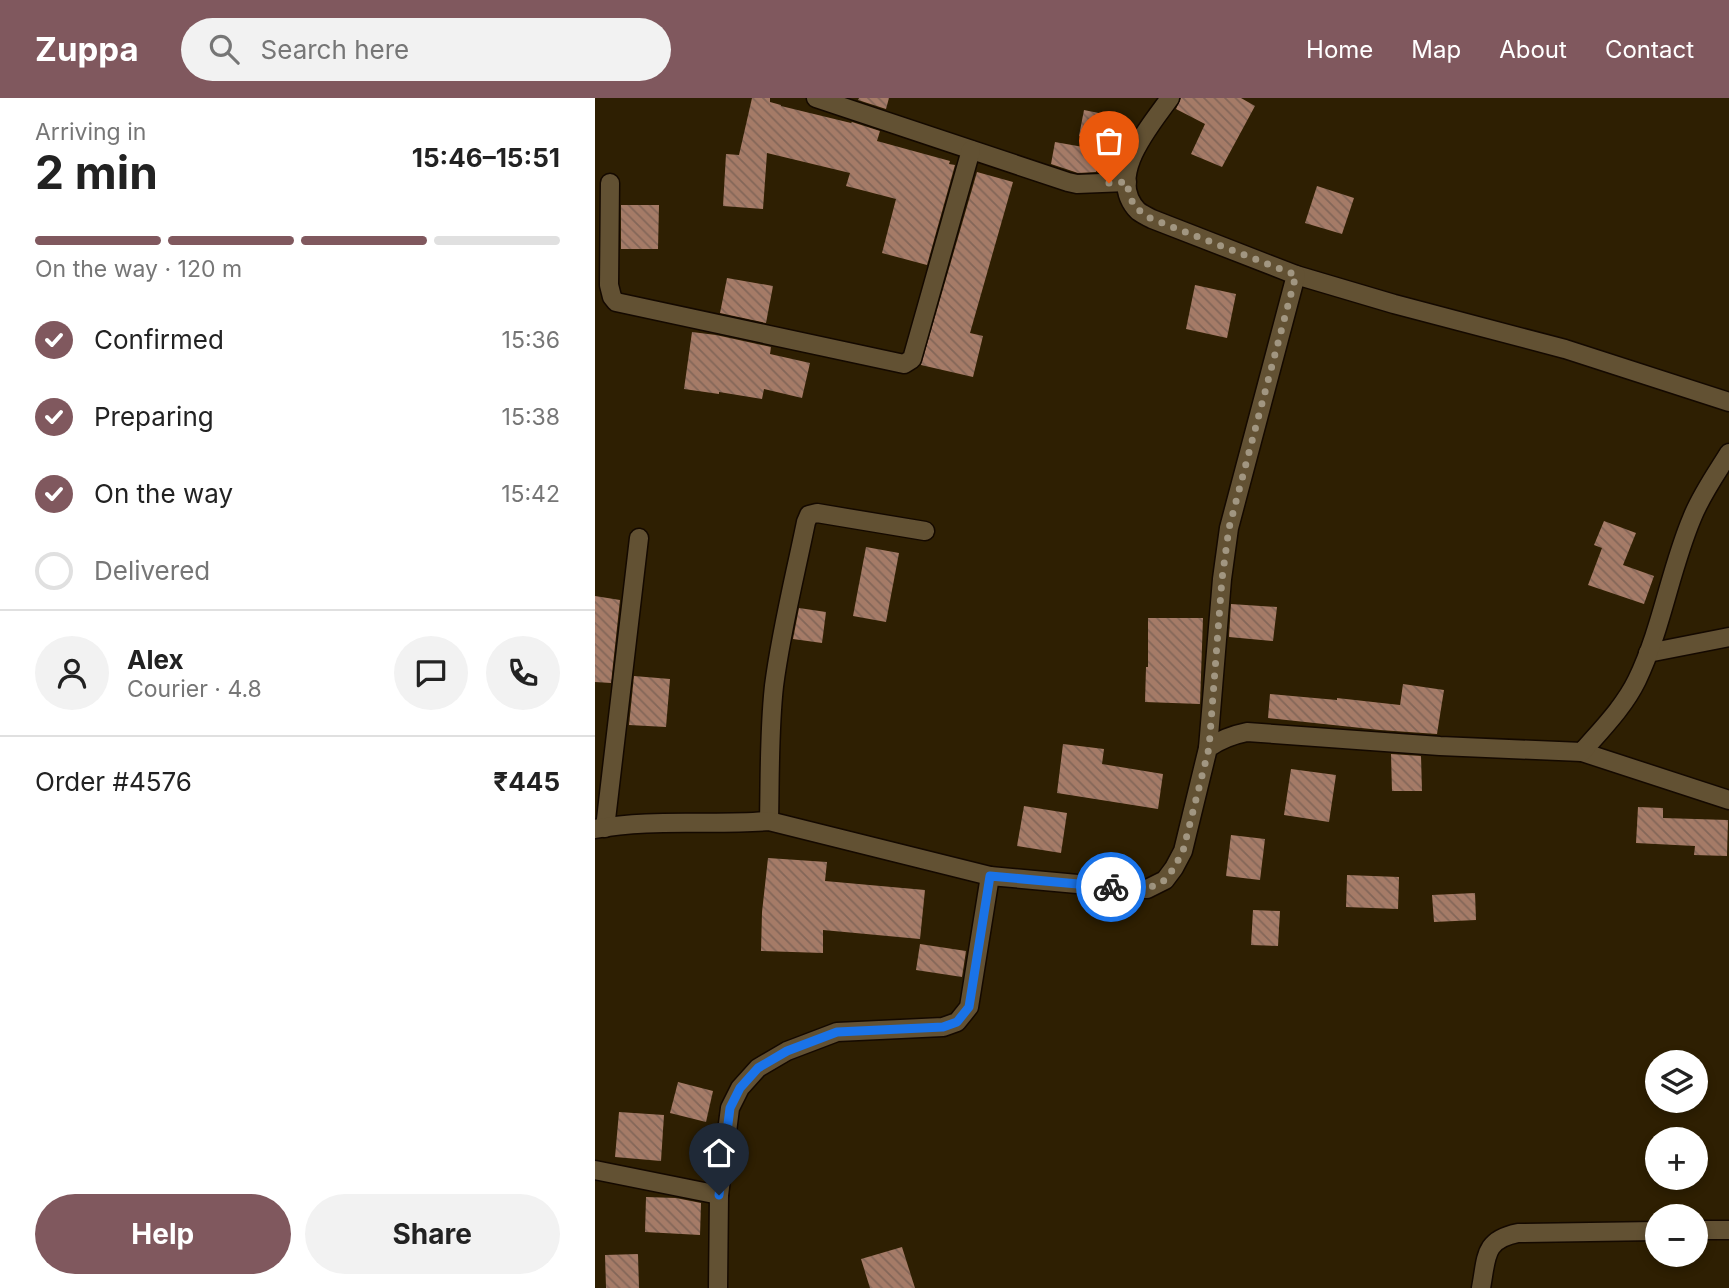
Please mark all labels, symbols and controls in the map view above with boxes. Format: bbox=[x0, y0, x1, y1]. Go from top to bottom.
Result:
search box bbox=[181, 18, 671, 81]
text: Zuppa bbox=[35, 29, 139, 69]
icon: search bbox=[205, 30, 243, 68]
text: Search here bbox=[261, 34, 409, 65]
text: Home bbox=[1306, 35, 1373, 64]
text: Map bbox=[1411, 35, 1461, 64]
text: About bbox=[1499, 35, 1567, 64]
text: Contact bbox=[1605, 35, 1694, 64]
pin bbox=[1079, 111, 1139, 183]
text: Arriving in bbox=[35, 118, 146, 146]
icon: bag bbox=[1090, 122, 1128, 160]
text: 15:46–15:51 bbox=[412, 142, 560, 173]
text: 2 min bbox=[35, 144, 158, 200]
text: On the way · 120 m bbox=[35, 255, 242, 283]
icon: check bbox=[35, 321, 73, 359]
text: Confirmed bbox=[94, 324, 224, 355]
text: 15:36 bbox=[502, 326, 560, 354]
icon: check bbox=[35, 398, 73, 436]
text: Preparing bbox=[94, 401, 214, 432]
text: 15:38 bbox=[502, 403, 560, 431]
icon: check bbox=[35, 475, 73, 513]
text: On the way bbox=[94, 478, 233, 509]
text: 15:42 bbox=[501, 480, 560, 508]
text: Delivered bbox=[94, 555, 210, 586]
button: person bbox=[35, 636, 109, 710]
button: chat bbox=[394, 636, 468, 710]
button: phone bbox=[486, 636, 560, 710]
text: Alex bbox=[127, 644, 184, 675]
text: Courier · 4.8 bbox=[127, 675, 262, 703]
text: Order #4576 bbox=[35, 766, 192, 797]
text: ₹445 bbox=[493, 766, 560, 797]
courier bbox=[1076, 852, 1146, 922]
icon: bike bbox=[1092, 868, 1130, 906]
map controls bbox=[1645, 1050, 1708, 1267]
button: layers bbox=[1645, 1050, 1708, 1113]
pin bbox=[689, 1123, 749, 1195]
button: + bbox=[1645, 1127, 1708, 1190]
icon: home bbox=[700, 1134, 738, 1172]
button: Help bbox=[35, 1194, 291, 1274]
button: Share bbox=[305, 1194, 560, 1274]
button: − bbox=[1645, 1204, 1708, 1267]

